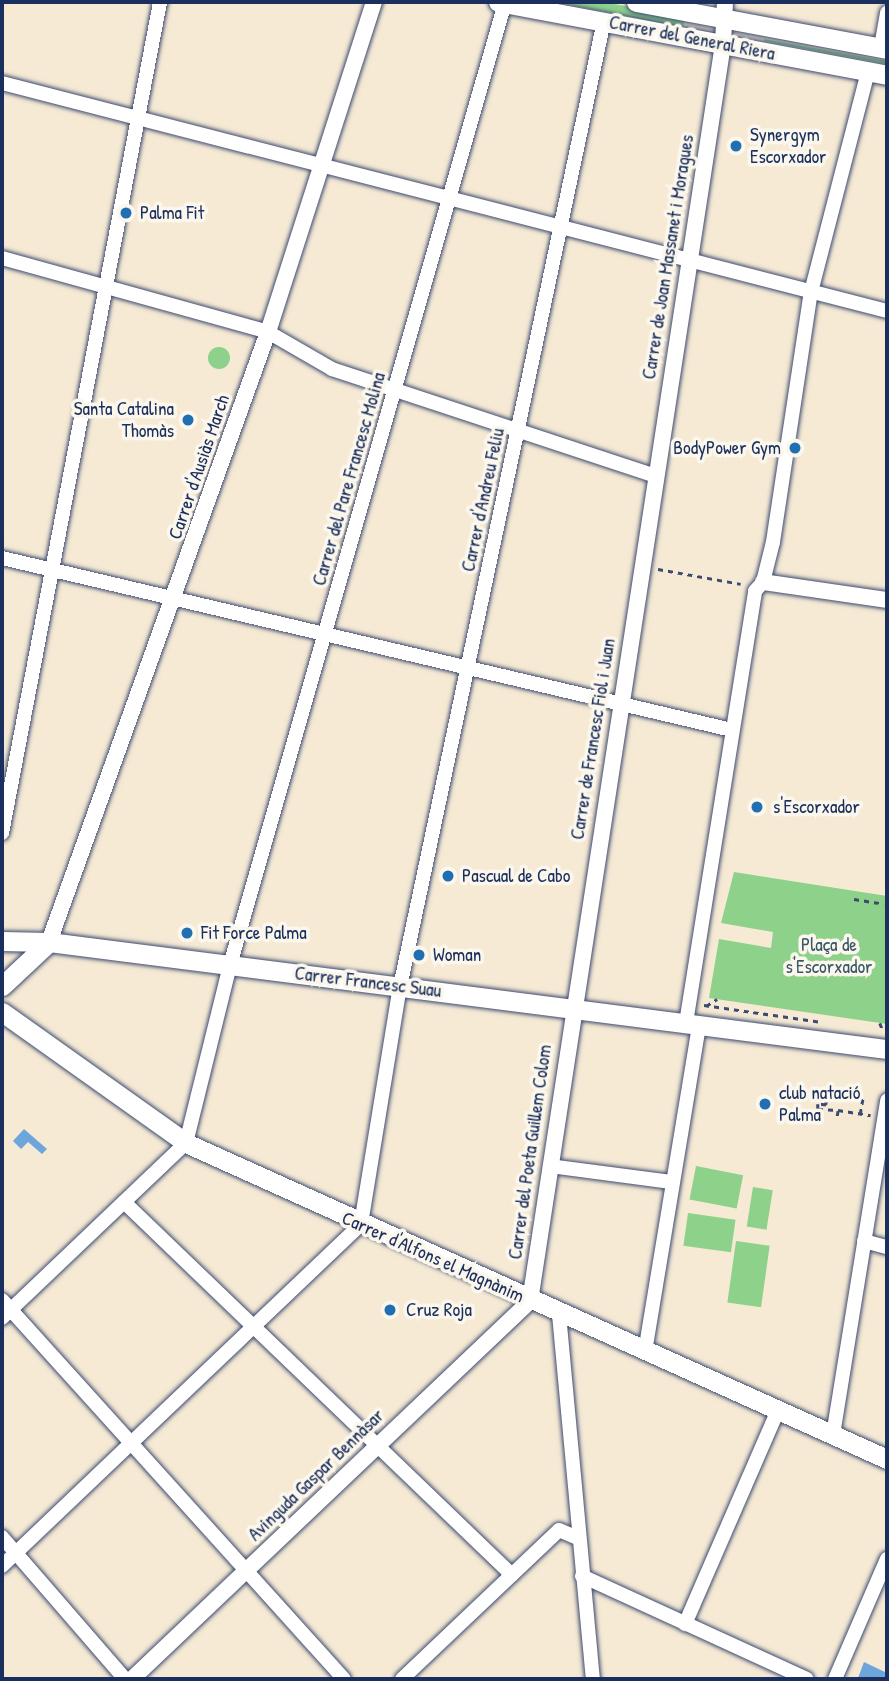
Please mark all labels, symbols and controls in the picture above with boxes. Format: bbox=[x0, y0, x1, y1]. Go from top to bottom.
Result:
street label: Carrer del General Riera bbox=[607, 11, 777, 65]
place label: Synergym Escorxador bbox=[750, 124, 826, 168]
street label: Carrer de Joan Massanet i Moragues bbox=[637, 133, 699, 381]
marker: Synergym Escorxador bbox=[728, 138, 744, 154]
place label: Palma Fit bbox=[140, 202, 204, 224]
marker: Palma Fit bbox=[118, 205, 134, 221]
street label: Carrer del Pare Francesc Molina bbox=[308, 370, 390, 588]
street label: Carrer d'Ausiàs March bbox=[164, 392, 234, 542]
place label: Santa Catalina Thomàs bbox=[74, 398, 174, 442]
marker: Santa Catalina Thomàs bbox=[180, 412, 196, 428]
street label: Carrer d'Andreu Feliu bbox=[457, 426, 509, 574]
place label: BodyPower Gym bbox=[673, 437, 781, 459]
marker: BodyPower Gym bbox=[787, 440, 803, 456]
street label: Carrer de Francesc Fiol i Juan bbox=[566, 637, 620, 841]
place label: s'Escorxador bbox=[773, 796, 860, 818]
marker: s'Escorxador bbox=[747, 797, 767, 817]
place label: Pascual de Cabo bbox=[462, 865, 570, 887]
marker: Pascual de Cabo bbox=[440, 868, 456, 884]
place label: Fit Force Palma bbox=[201, 922, 307, 944]
marker: Fit Force Palma bbox=[179, 925, 195, 941]
park label: Plaça de s'Escorxador bbox=[786, 934, 872, 978]
place label: Woman bbox=[433, 944, 481, 966]
marker: Woman bbox=[411, 947, 427, 963]
street label: Carrer Francesc Suau bbox=[293, 962, 443, 1002]
street label: Carrer del Poeta Guillem Colom bbox=[504, 1043, 556, 1261]
place label: club natació Palma bbox=[779, 1082, 861, 1126]
marker: club natació Palma bbox=[757, 1096, 773, 1112]
street label: Carrer d'Alfons el Magnànim bbox=[338, 1206, 528, 1308]
place label: Cruz Roja bbox=[406, 1299, 472, 1321]
marker: Cruz Roja bbox=[380, 1300, 400, 1320]
street label: Avinguda Gaspar Bennàsar bbox=[243, 1404, 389, 1546]

